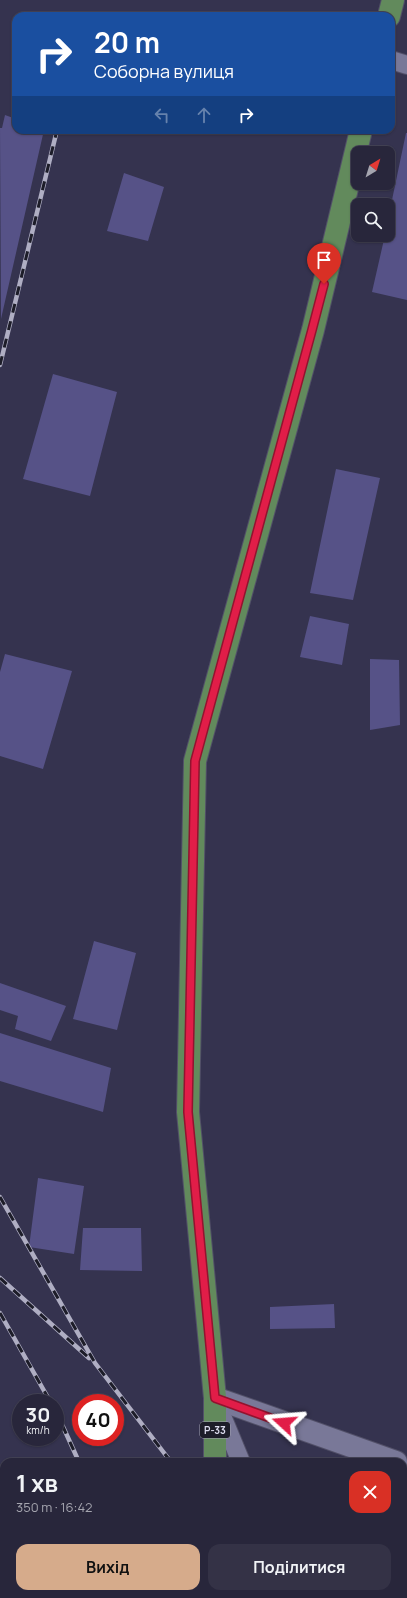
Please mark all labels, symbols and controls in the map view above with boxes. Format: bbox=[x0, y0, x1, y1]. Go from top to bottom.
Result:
text: 20 m bbox=[94, 23, 160, 61]
icon: right bbox=[28, 28, 80, 80]
text: Соборна вулиця bbox=[94, 59, 234, 83]
icon: left bbox=[151, 104, 173, 126]
icon: ahead bbox=[193, 104, 215, 126]
icon: right bbox=[235, 104, 257, 126]
north arrow bbox=[351, 146, 395, 190]
map controls bbox=[351, 146, 395, 242]
button: search bbox=[351, 198, 395, 242]
pin bbox=[307, 243, 341, 284]
icon: arrive bbox=[313, 249, 335, 271]
speed limit sign: 40 bbox=[72, 1394, 124, 1446]
text: 30 bbox=[26, 1401, 50, 1428]
position arrow bbox=[263, 1402, 305, 1444]
road number: Р-33 bbox=[200, 1422, 230, 1438]
text: km/h bbox=[26, 1423, 50, 1437]
text: 1 хв bbox=[16, 1466, 58, 1499]
button: close bbox=[349, 1471, 391, 1513]
text: 350 m · 16:42 bbox=[16, 1498, 93, 1516]
button: Вихід bbox=[16, 1544, 200, 1590]
button: Поділитися bbox=[208, 1544, 391, 1590]

